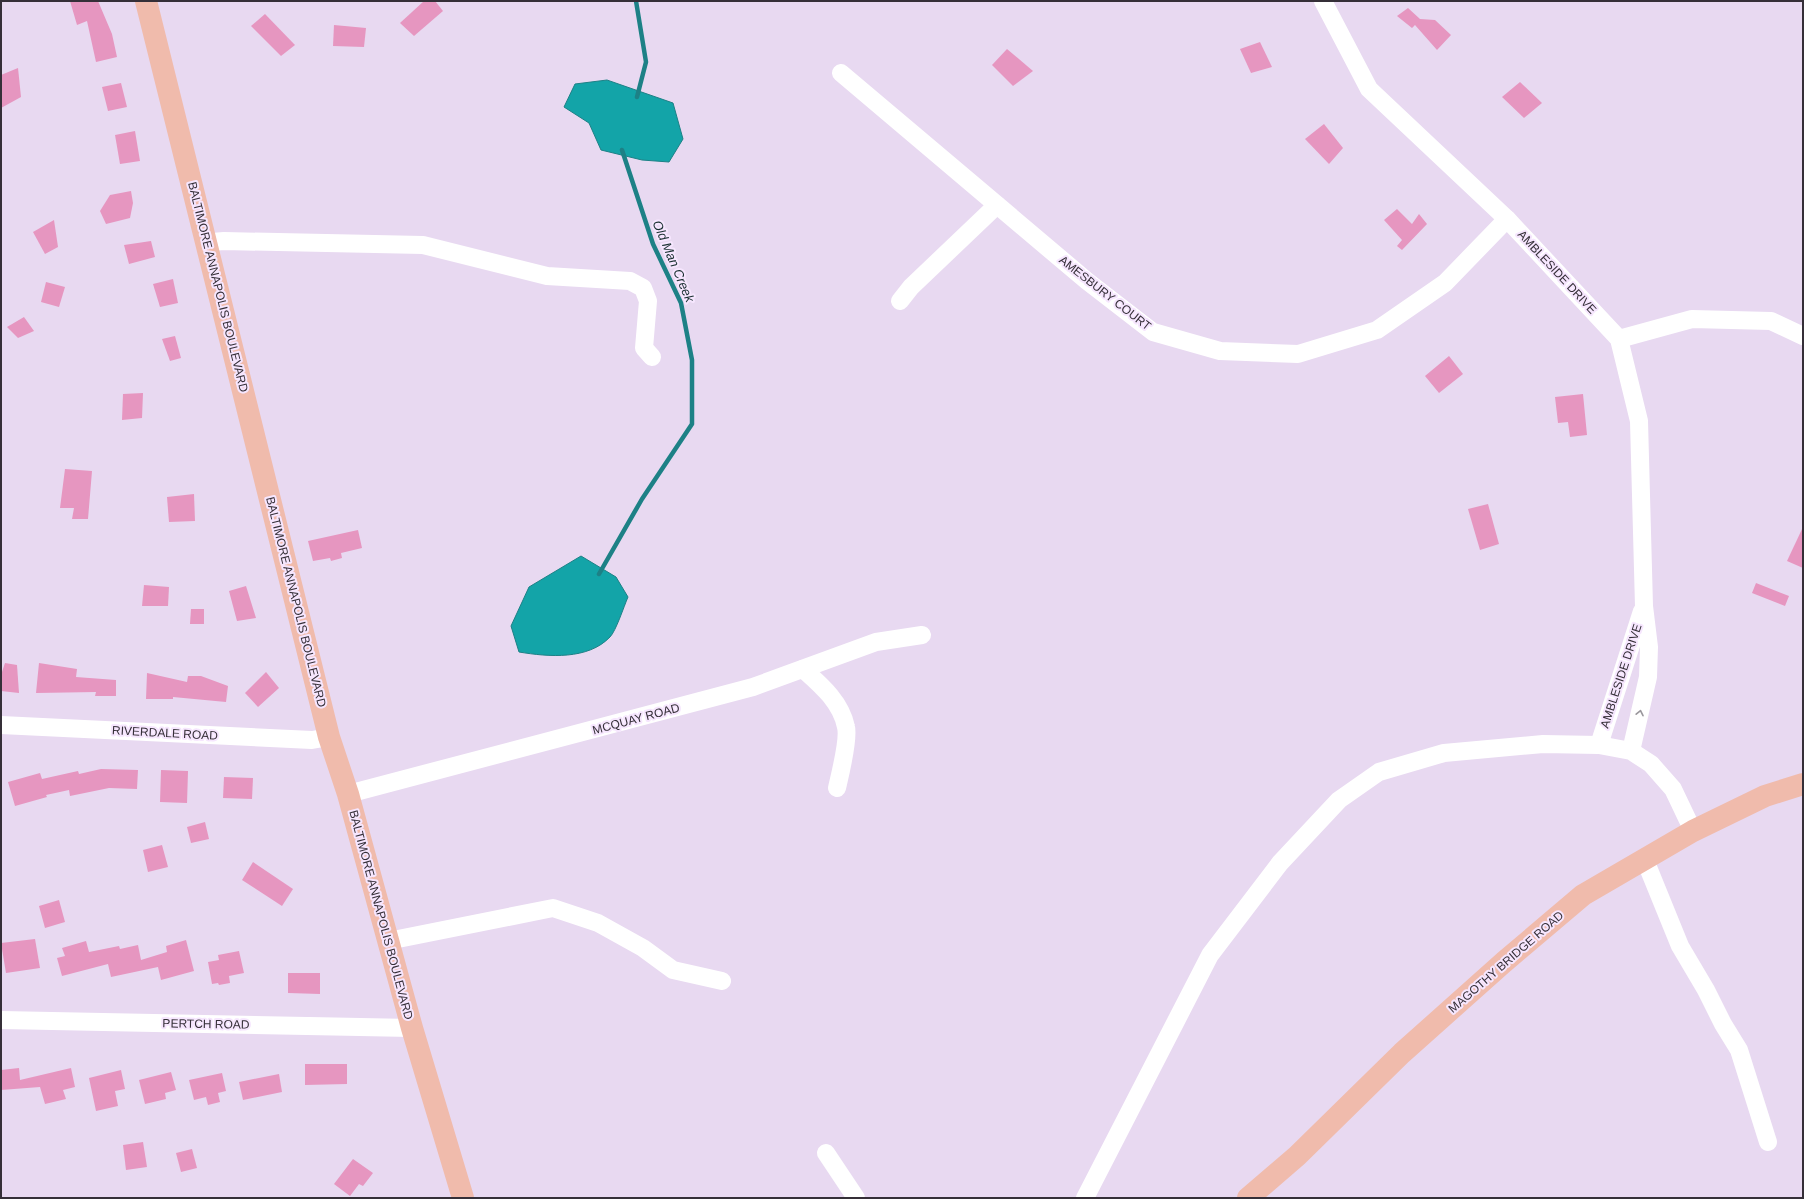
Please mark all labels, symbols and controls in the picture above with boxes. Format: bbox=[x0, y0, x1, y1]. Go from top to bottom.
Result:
street label: BALTIMORE ANNAPOLIS BOULEVARD bbox=[185, 180, 251, 394]
water label: Old Man Creek bbox=[650, 218, 698, 306]
street label: AMBLESIDE DRIVE bbox=[1515, 227, 1599, 317]
street label: AMESBURY COURT bbox=[1056, 253, 1154, 334]
street label: BALTIMORE ANNAPOLIS BOULEVARD bbox=[263, 495, 329, 709]
street label: AMBLESIDE DRIVE bbox=[1598, 622, 1644, 730]
street label: MCQUAY ROAD bbox=[591, 701, 681, 737]
one-way arrow bbox=[1635, 709, 1643, 716]
street label: RIVERDALE ROAD bbox=[112, 723, 219, 743]
street label: BALTIMORE ANNAPOLIS BOULEVARD bbox=[346, 809, 416, 1022]
street label: MAGOTHY BRIDGE ROAD bbox=[1446, 908, 1567, 1016]
street label: PERTCH ROAD bbox=[162, 1016, 250, 1032]

